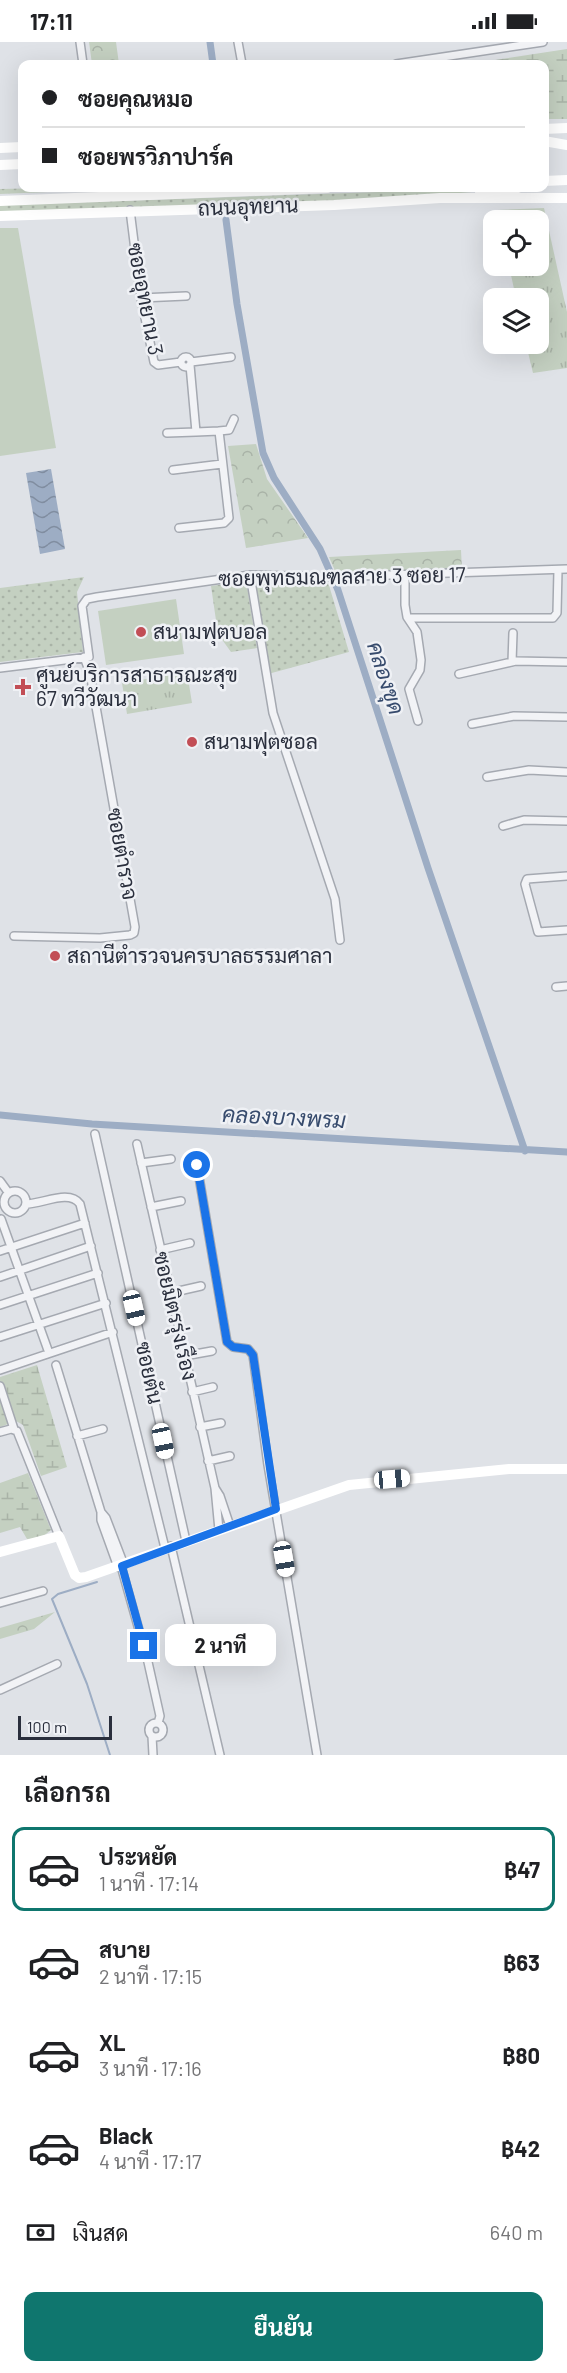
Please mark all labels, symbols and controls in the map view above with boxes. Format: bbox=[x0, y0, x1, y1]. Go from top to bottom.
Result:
text: 17:11 bbox=[30, 8, 72, 34]
text: ซอยคุณหมอ bbox=[78, 85, 193, 111]
text: ซอยพรวิภาปาร์ค bbox=[78, 143, 234, 169]
street label: ถนนอุทยาน bbox=[197, 191, 299, 223]
map controls bbox=[483, 210, 549, 354]
button: locate bbox=[483, 210, 549, 276]
street label: ซอยอุทยาน 3 bbox=[120, 240, 170, 358]
button: layers bbox=[483, 288, 549, 354]
street label: ซอยพุทธมณฑลสาย 3 ซอย 17 bbox=[218, 561, 466, 593]
place label: สนามฟุตบอล bbox=[153, 618, 268, 646]
marker: สนามฟุตบอล bbox=[134, 625, 148, 639]
water label: คลองขุด bbox=[359, 638, 411, 719]
place label: ศูนย์บริการสาธารณะสุข 67 ทวีวัฒนา bbox=[36, 661, 238, 710]
marker: ศูนย์บริการสาธารณะสุข 67 ทวีวัฒนา bbox=[14, 678, 32, 696]
place label: สนามฟุตซอล bbox=[204, 728, 318, 756]
marker: สนามฟุตซอล bbox=[185, 735, 199, 749]
street label: ซอยตำรวจ bbox=[103, 806, 144, 902]
place label: สถานีตำรวจนครบาลธรรมศาลา bbox=[67, 942, 332, 967]
marker: สถานีตำรวจนครบาลธรรมศาลา bbox=[48, 949, 62, 963]
water label: คลองบางพรม bbox=[222, 1100, 347, 1132]
route start bbox=[183, 1151, 210, 1178]
street label: ซอยมิตรรุ่งเรือง bbox=[147, 1249, 203, 1383]
car bbox=[121, 1288, 147, 1328]
street label: ซอยตัน bbox=[132, 1339, 169, 1406]
car bbox=[150, 1422, 176, 1460]
car bbox=[373, 1468, 411, 1490]
car bbox=[272, 1540, 296, 1578]
callout: 2 นาที bbox=[165, 1625, 276, 1667]
route end bbox=[130, 1632, 157, 1659]
text: 2 นาที bbox=[195, 1633, 246, 1657]
scale bar bbox=[18, 1713, 112, 1740]
text: 100 m bbox=[27, 1717, 67, 1736]
text: เลือกรถ bbox=[24, 1775, 111, 1807]
icon: car bbox=[27, 1842, 81, 1896]
text: ประหยัด bbox=[99, 1843, 177, 1869]
text: ฿47 bbox=[504, 1856, 540, 1882]
text: 1 นาที · 17:14 bbox=[99, 1871, 199, 1895]
icon: car bbox=[27, 1935, 81, 1989]
text: สบาย bbox=[99, 1936, 151, 1962]
text: ฿63 bbox=[503, 1949, 540, 1975]
text: 2 นาที · 17:15 bbox=[99, 1964, 202, 1988]
icon: car bbox=[27, 2028, 81, 2082]
text: XL bbox=[99, 2029, 125, 2055]
text: ฿80 bbox=[502, 2042, 540, 2068]
text: 3 นาที · 17:16 bbox=[99, 2056, 202, 2080]
icon: car bbox=[27, 2121, 81, 2175]
text: Black bbox=[99, 2122, 153, 2148]
text: ฿42 bbox=[501, 2135, 540, 2161]
text: 4 นาที · 17:17 bbox=[99, 2149, 202, 2173]
icon: cash bbox=[24, 2216, 57, 2249]
text: เงินสด bbox=[72, 2219, 129, 2245]
text: 640 m bbox=[490, 2220, 543, 2244]
button: ยืนยัน bbox=[24, 2292, 543, 2361]

